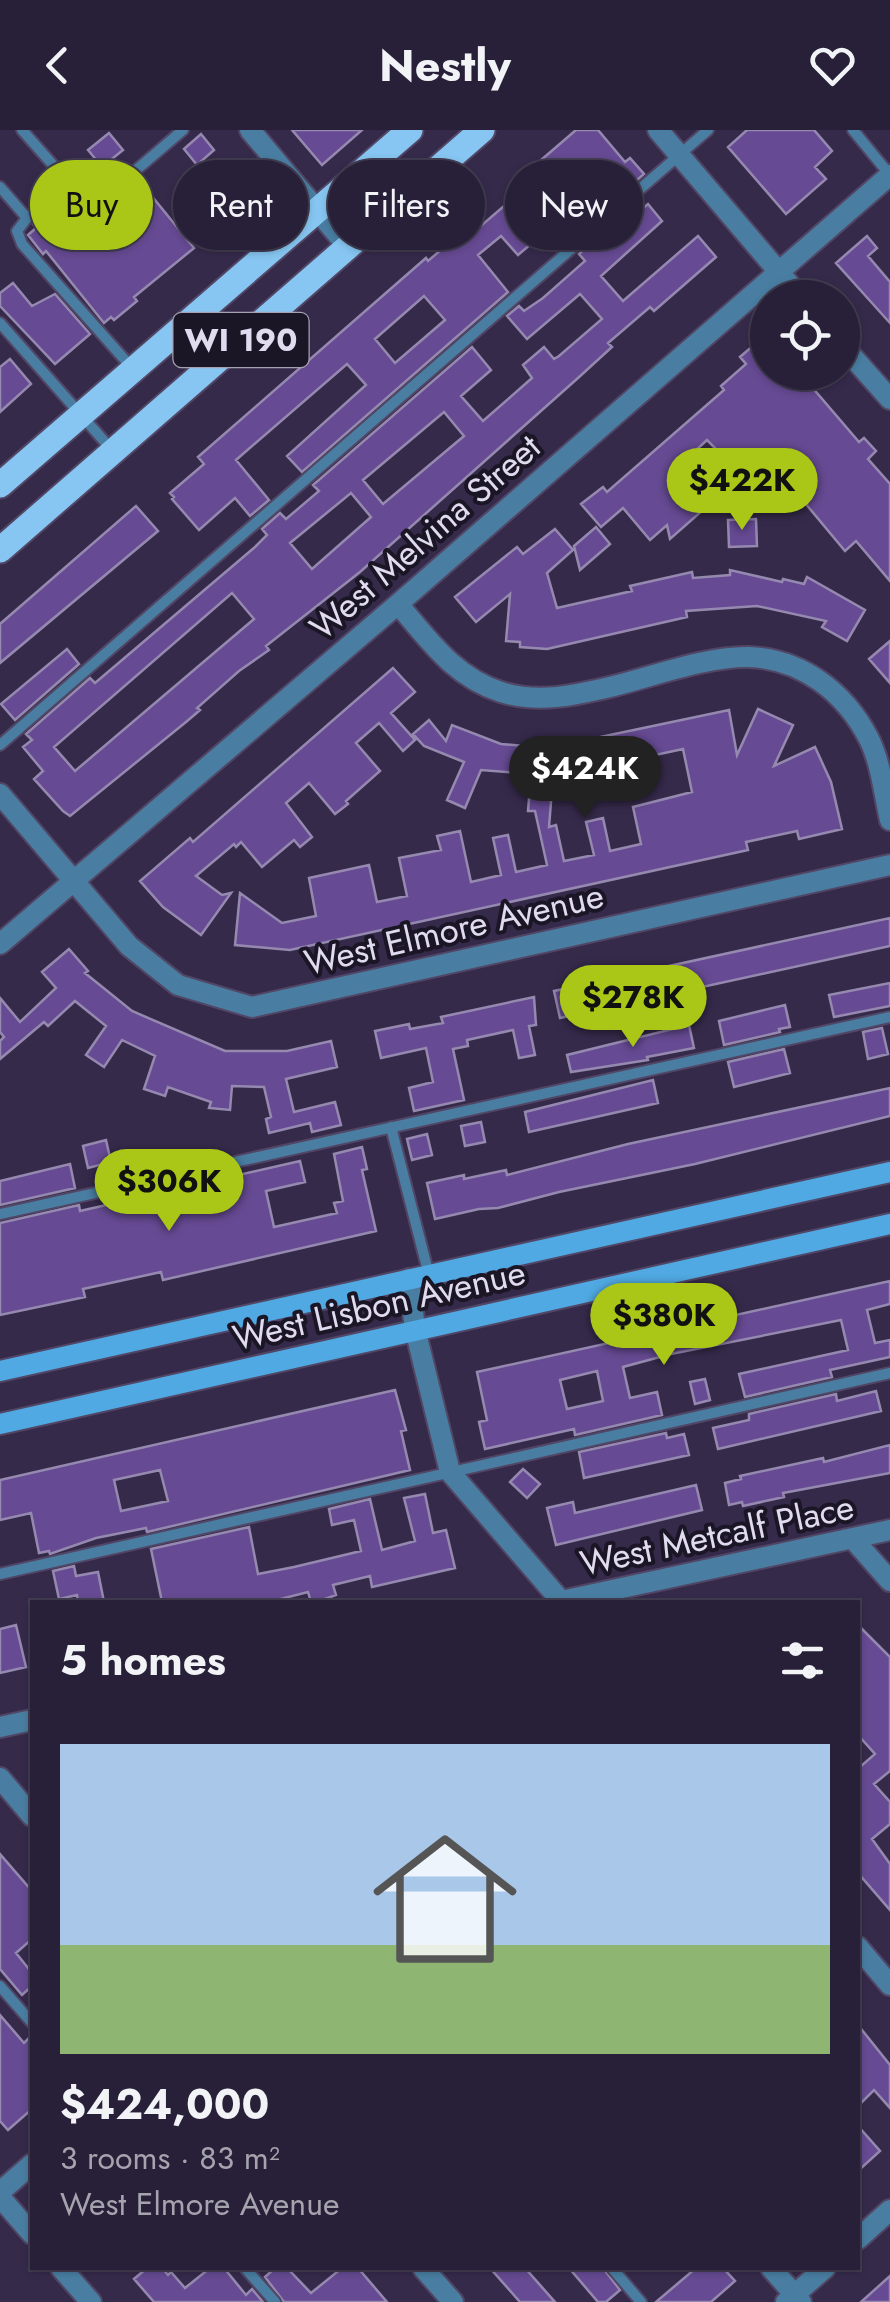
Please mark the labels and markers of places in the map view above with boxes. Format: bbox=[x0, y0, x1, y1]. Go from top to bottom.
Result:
pin: $422K bbox=[672, 448, 812, 533]
pin: $424K bbox=[515, 736, 655, 821]
pin: $278K bbox=[563, 965, 703, 1050]
pin: $306K bbox=[99, 1149, 239, 1234]
pin: $380K bbox=[594, 1283, 734, 1368]

